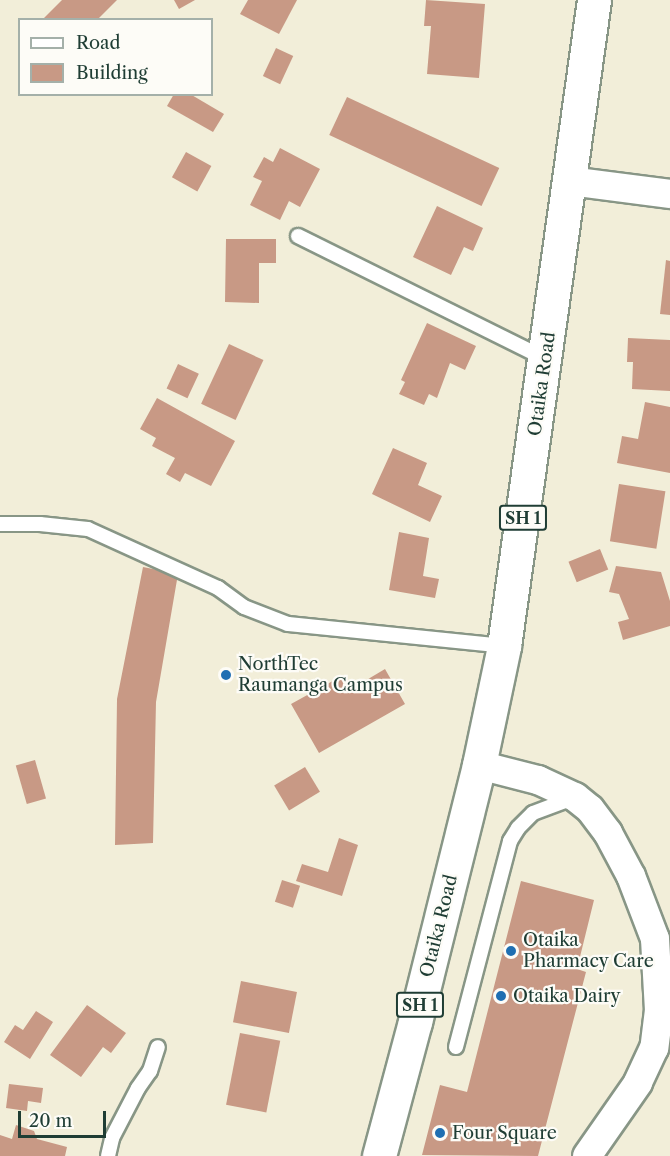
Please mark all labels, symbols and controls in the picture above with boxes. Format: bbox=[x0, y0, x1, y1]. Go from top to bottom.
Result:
legend bbox=[18, 18, 213, 96]
text: Road bbox=[76, 32, 121, 54]
text: Building bbox=[76, 62, 148, 84]
street label: Otaika Road bbox=[524, 330, 560, 438]
road number: SH 1 bbox=[498, 505, 548, 531]
place label: NorthTec Raumanga Campus bbox=[238, 654, 403, 696]
marker: NorthTec Raumanga Campus bbox=[219, 668, 233, 682]
street label: Otaika Road bbox=[416, 872, 462, 980]
place label: Otaika Pharmacy Care bbox=[523, 930, 654, 972]
marker: Otaika Pharmacy Care bbox=[504, 944, 518, 958]
place label: Otaika Dairy bbox=[513, 985, 621, 1007]
marker: Otaika Dairy bbox=[494, 989, 508, 1003]
road number: SH 1 bbox=[394, 992, 446, 1018]
scale bar bbox=[21, 1099, 110, 1137]
text: 20 m bbox=[29, 1110, 72, 1132]
place label: Four Square bbox=[452, 1122, 557, 1144]
marker: Four Square bbox=[433, 1126, 447, 1140]

